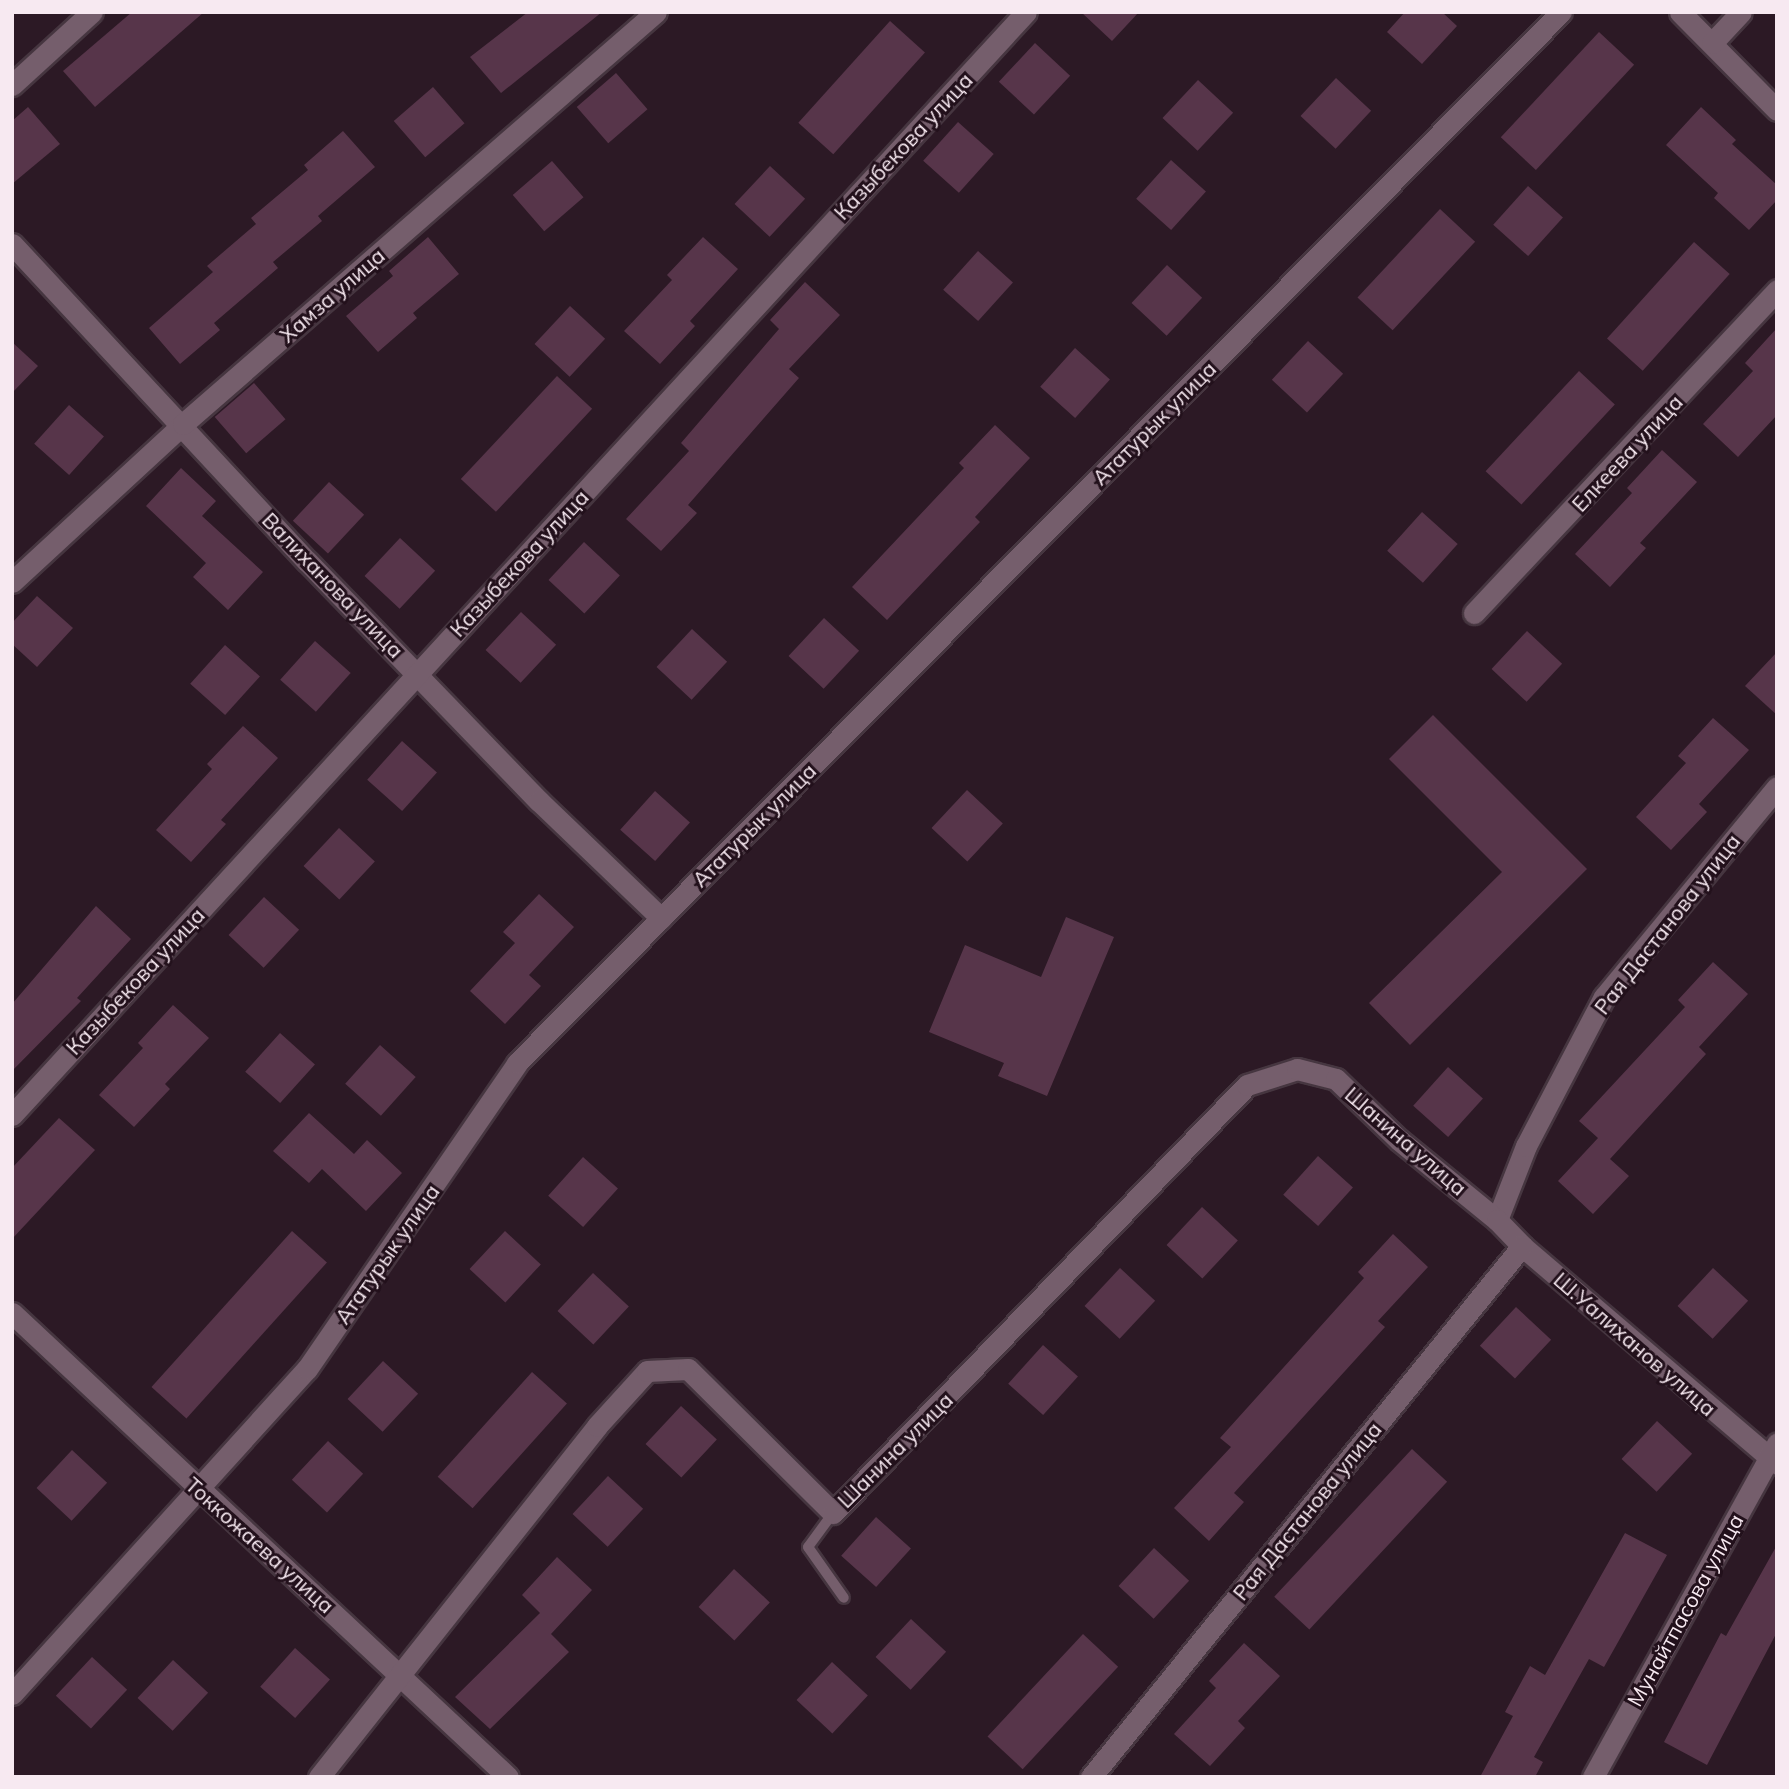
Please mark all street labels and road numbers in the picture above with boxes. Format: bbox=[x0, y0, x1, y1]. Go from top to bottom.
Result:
street label: Казыбекова улица bbox=[828, 67, 978, 225]
street label: Хамза улица bbox=[274, 243, 390, 347]
street label: Ататурык улица bbox=[1087, 356, 1221, 490]
street label: Елкеева улица bbox=[1566, 389, 1688, 517]
street label: Казыбекова улица bbox=[444, 484, 594, 642]
street label: Валиханова улица bbox=[257, 507, 409, 663]
street label: Ататурык улица bbox=[687, 758, 821, 892]
street label: Рая Дастанова улица bbox=[1589, 829, 1745, 1019]
street label: Казыбекова улица bbox=[60, 902, 210, 1060]
street label: Шанина улица bbox=[1340, 1081, 1472, 1201]
street label: Ататурык улица bbox=[329, 1179, 445, 1329]
street label: Ш.Уалиханов улица bbox=[1549, 1267, 1721, 1421]
street label: Шанина улица bbox=[832, 1387, 958, 1513]
street label: Рая Дастанова улица bbox=[1227, 1417, 1387, 1605]
street label: Токкожаева улица bbox=[181, 1472, 339, 1618]
street label: Мунайтпасова улица bbox=[1622, 1509, 1748, 1711]

